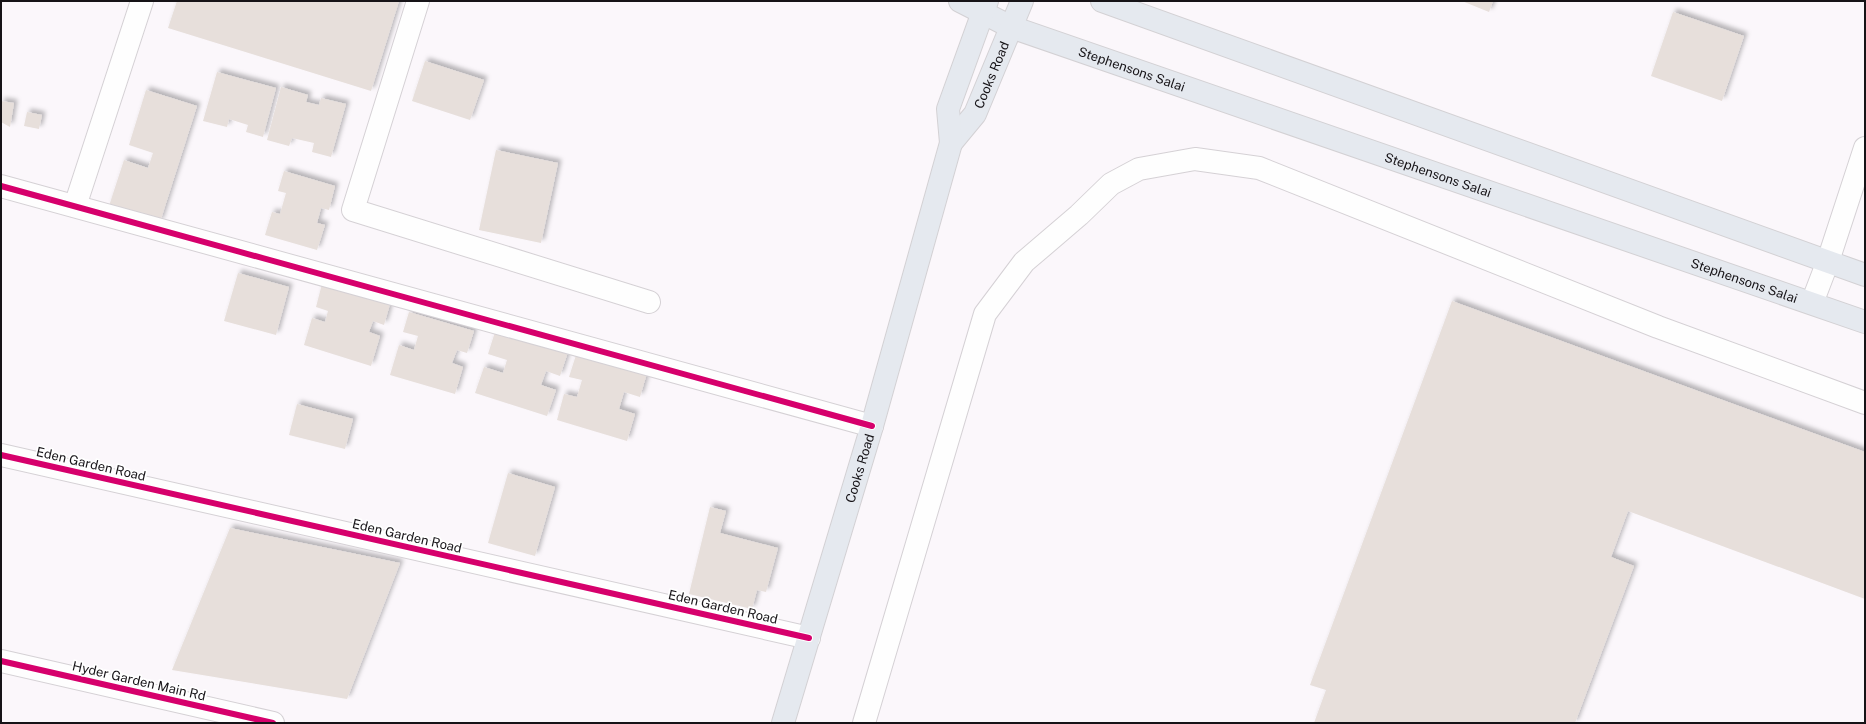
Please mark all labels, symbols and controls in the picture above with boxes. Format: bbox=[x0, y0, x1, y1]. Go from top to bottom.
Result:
street label: Cooks Road bbox=[971, 39, 1012, 111]
street label: Stephensons Salai bbox=[1076, 43, 1187, 94]
street label: Stephensons Salai bbox=[1383, 149, 1493, 200]
street label: Stephensons Salai bbox=[1689, 255, 1800, 306]
street label: Cooks Road bbox=[842, 432, 877, 505]
street label: Eden Garden Road bbox=[35, 444, 147, 484]
street label: Eden Garden Road bbox=[351, 516, 463, 556]
street label: Eden Garden Road bbox=[667, 587, 779, 627]
street label: Hyder Garden Main Rd bbox=[71, 658, 207, 704]

